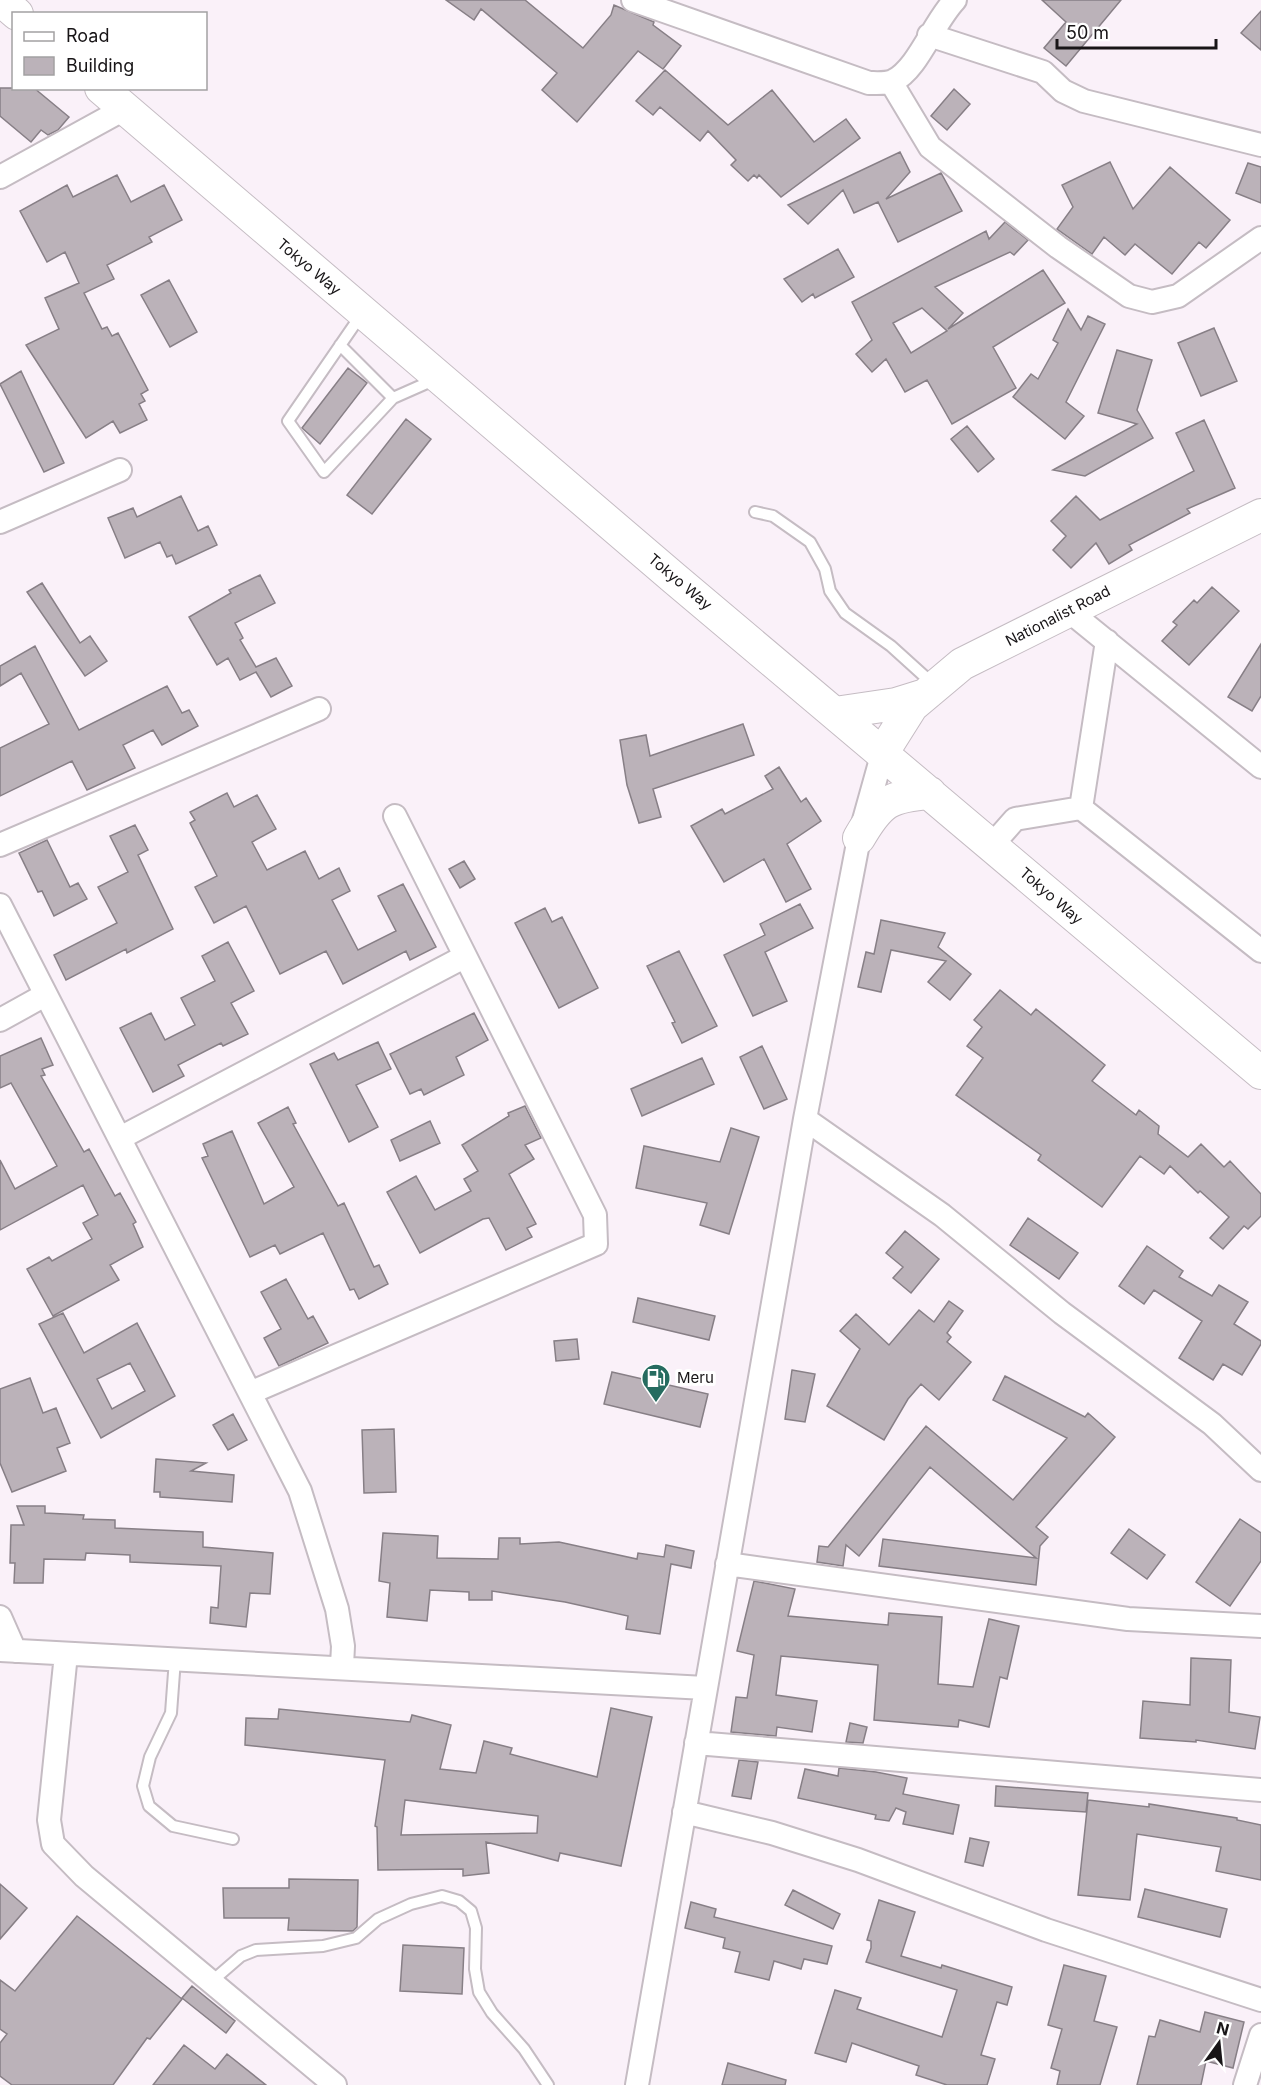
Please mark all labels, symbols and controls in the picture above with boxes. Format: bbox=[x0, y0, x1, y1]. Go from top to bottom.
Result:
legend bbox=[12, 12, 207, 90]
scale bar bbox=[1057, 12, 1216, 50]
text: 50 m bbox=[1066, 22, 1109, 43]
text: Road bbox=[66, 25, 109, 46]
text: Building bbox=[66, 55, 134, 76]
street label: Tokyo Way bbox=[273, 234, 346, 299]
street label: Tokyo Way bbox=[644, 549, 717, 614]
street label: Nationalist Road bbox=[1002, 581, 1113, 650]
street label: Tokyo Way bbox=[1016, 863, 1087, 929]
fuel station icon: Meru bbox=[640, 1362, 672, 1404]
place label: Meru bbox=[677, 1368, 714, 1387]
north arrow bbox=[1189, 2013, 1249, 2073]
text: N bbox=[1214, 2017, 1231, 2040]

